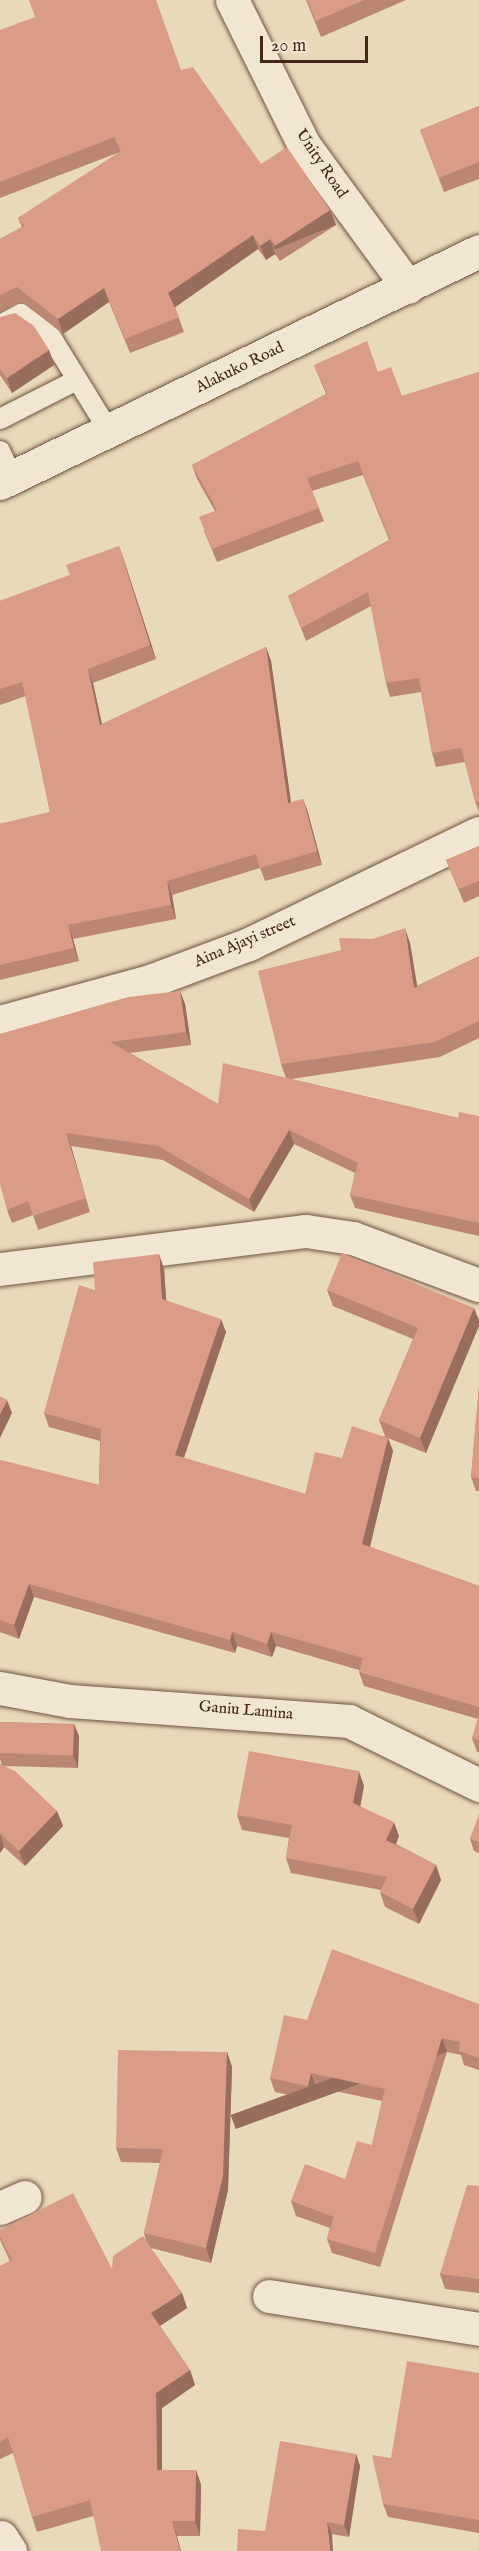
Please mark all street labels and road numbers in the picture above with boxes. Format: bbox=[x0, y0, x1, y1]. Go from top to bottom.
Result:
street label: Unity Road bbox=[291, 126, 351, 202]
street label: Alakuko Road bbox=[193, 338, 287, 398]
street label: Aina Ajayi street bbox=[191, 912, 299, 972]
street label: Ganiu Lamina bbox=[198, 1697, 294, 1725]

